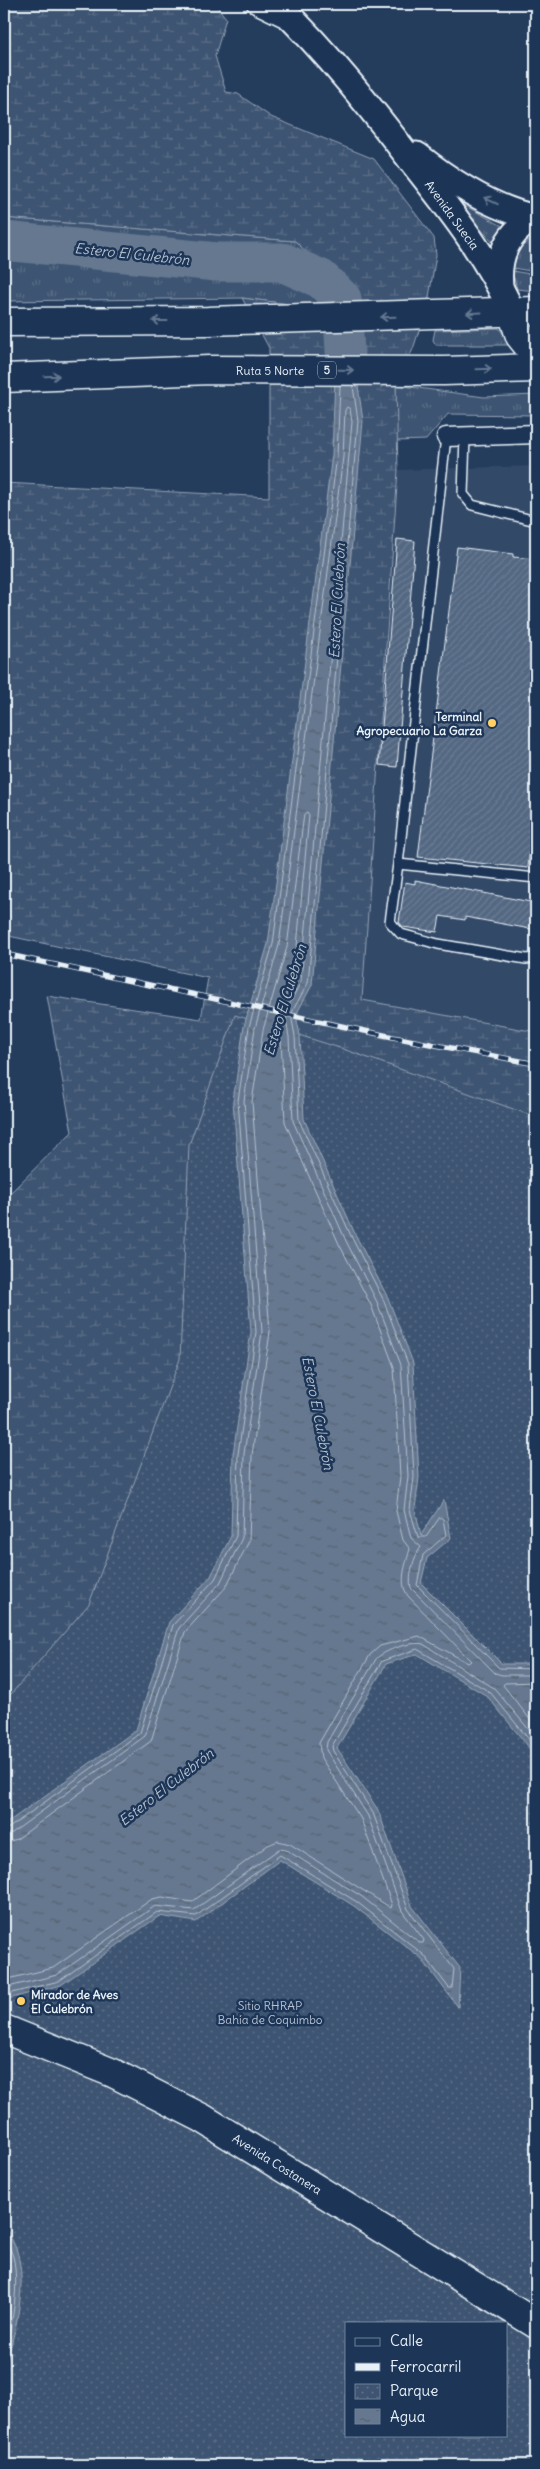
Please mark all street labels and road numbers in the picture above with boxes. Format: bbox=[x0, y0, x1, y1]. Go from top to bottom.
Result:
street label: Avenida Suecia bbox=[422, 177, 482, 253]
road number: 5 bbox=[318, 362, 336, 378]
street label: Ruta 5 Norte bbox=[236, 363, 304, 378]
street label: Avenida Costanera bbox=[230, 2131, 324, 2198]

